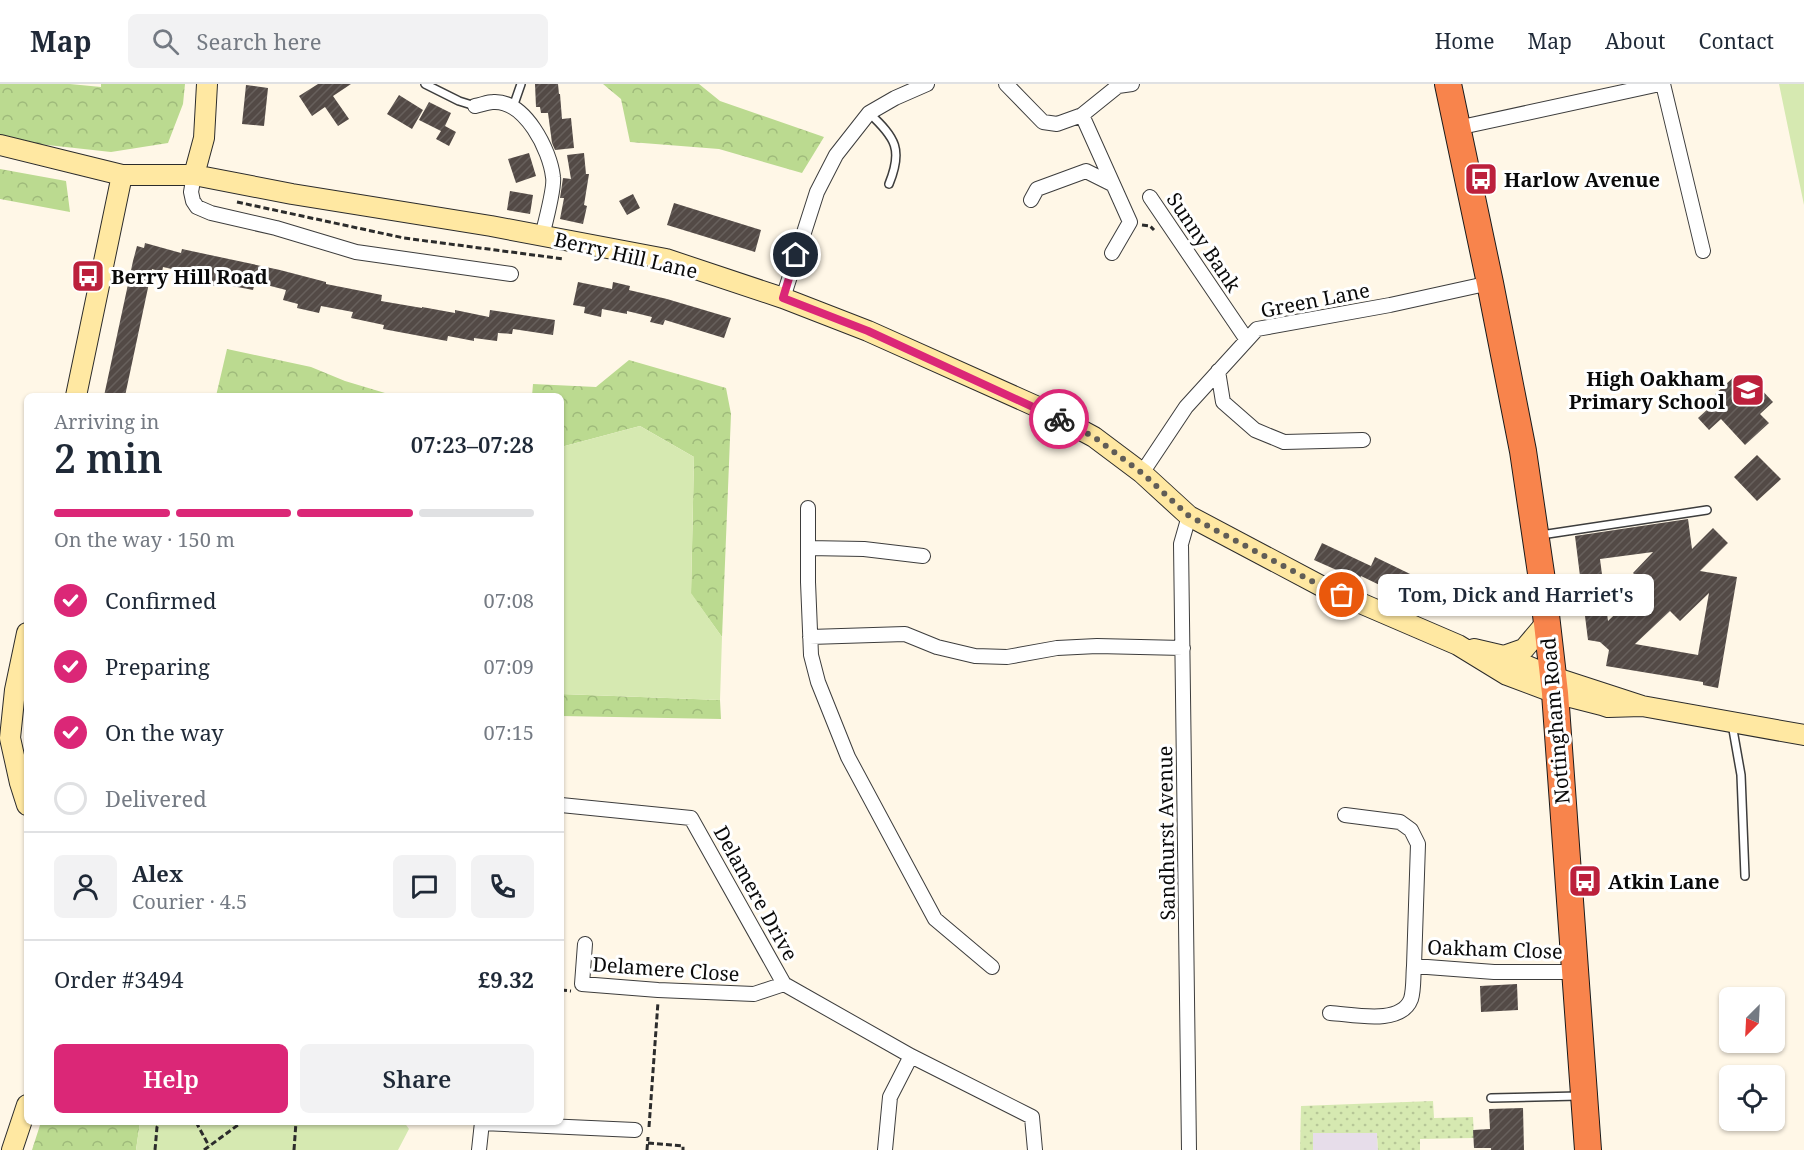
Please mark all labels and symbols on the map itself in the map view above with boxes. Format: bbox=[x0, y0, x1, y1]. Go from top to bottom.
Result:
bus stop icon: Harlow Avenue bbox=[1463, 161, 1499, 197]
place label: Harlow Avenue bbox=[1504, 166, 1660, 193]
street label: Sunny Bank bbox=[1161, 187, 1247, 297]
street label: Berry Hill Lane bbox=[552, 225, 700, 285]
pin bbox=[770, 229, 821, 280]
bus stop icon: Berry Hill Road bbox=[70, 258, 106, 294]
place label: Berry Hill Road bbox=[111, 263, 268, 290]
street label: Green Lane bbox=[1258, 276, 1372, 324]
place label: High Oakham Primary School bbox=[1569, 365, 1725, 415]
school or university icon: High Oakham Primary School bbox=[1730, 372, 1766, 408]
courier bbox=[1029, 389, 1089, 449]
pin bbox=[1316, 569, 1367, 620]
callout: Tom, Dick and Harriet's bbox=[1378, 574, 1654, 616]
street label: Nottingham Road bbox=[1534, 637, 1576, 805]
street label: Sandhurst Avenue bbox=[1151, 745, 1181, 921]
street label: Delamere Drive bbox=[708, 821, 804, 965]
bus stop icon: Atkin Lane bbox=[1567, 863, 1603, 899]
place label: Atkin Lane bbox=[1608, 868, 1719, 895]
street label: Oakham Close bbox=[1427, 933, 1563, 965]
street label: Delamere Close bbox=[592, 950, 740, 988]
north arrow bbox=[1719, 987, 1785, 1053]

